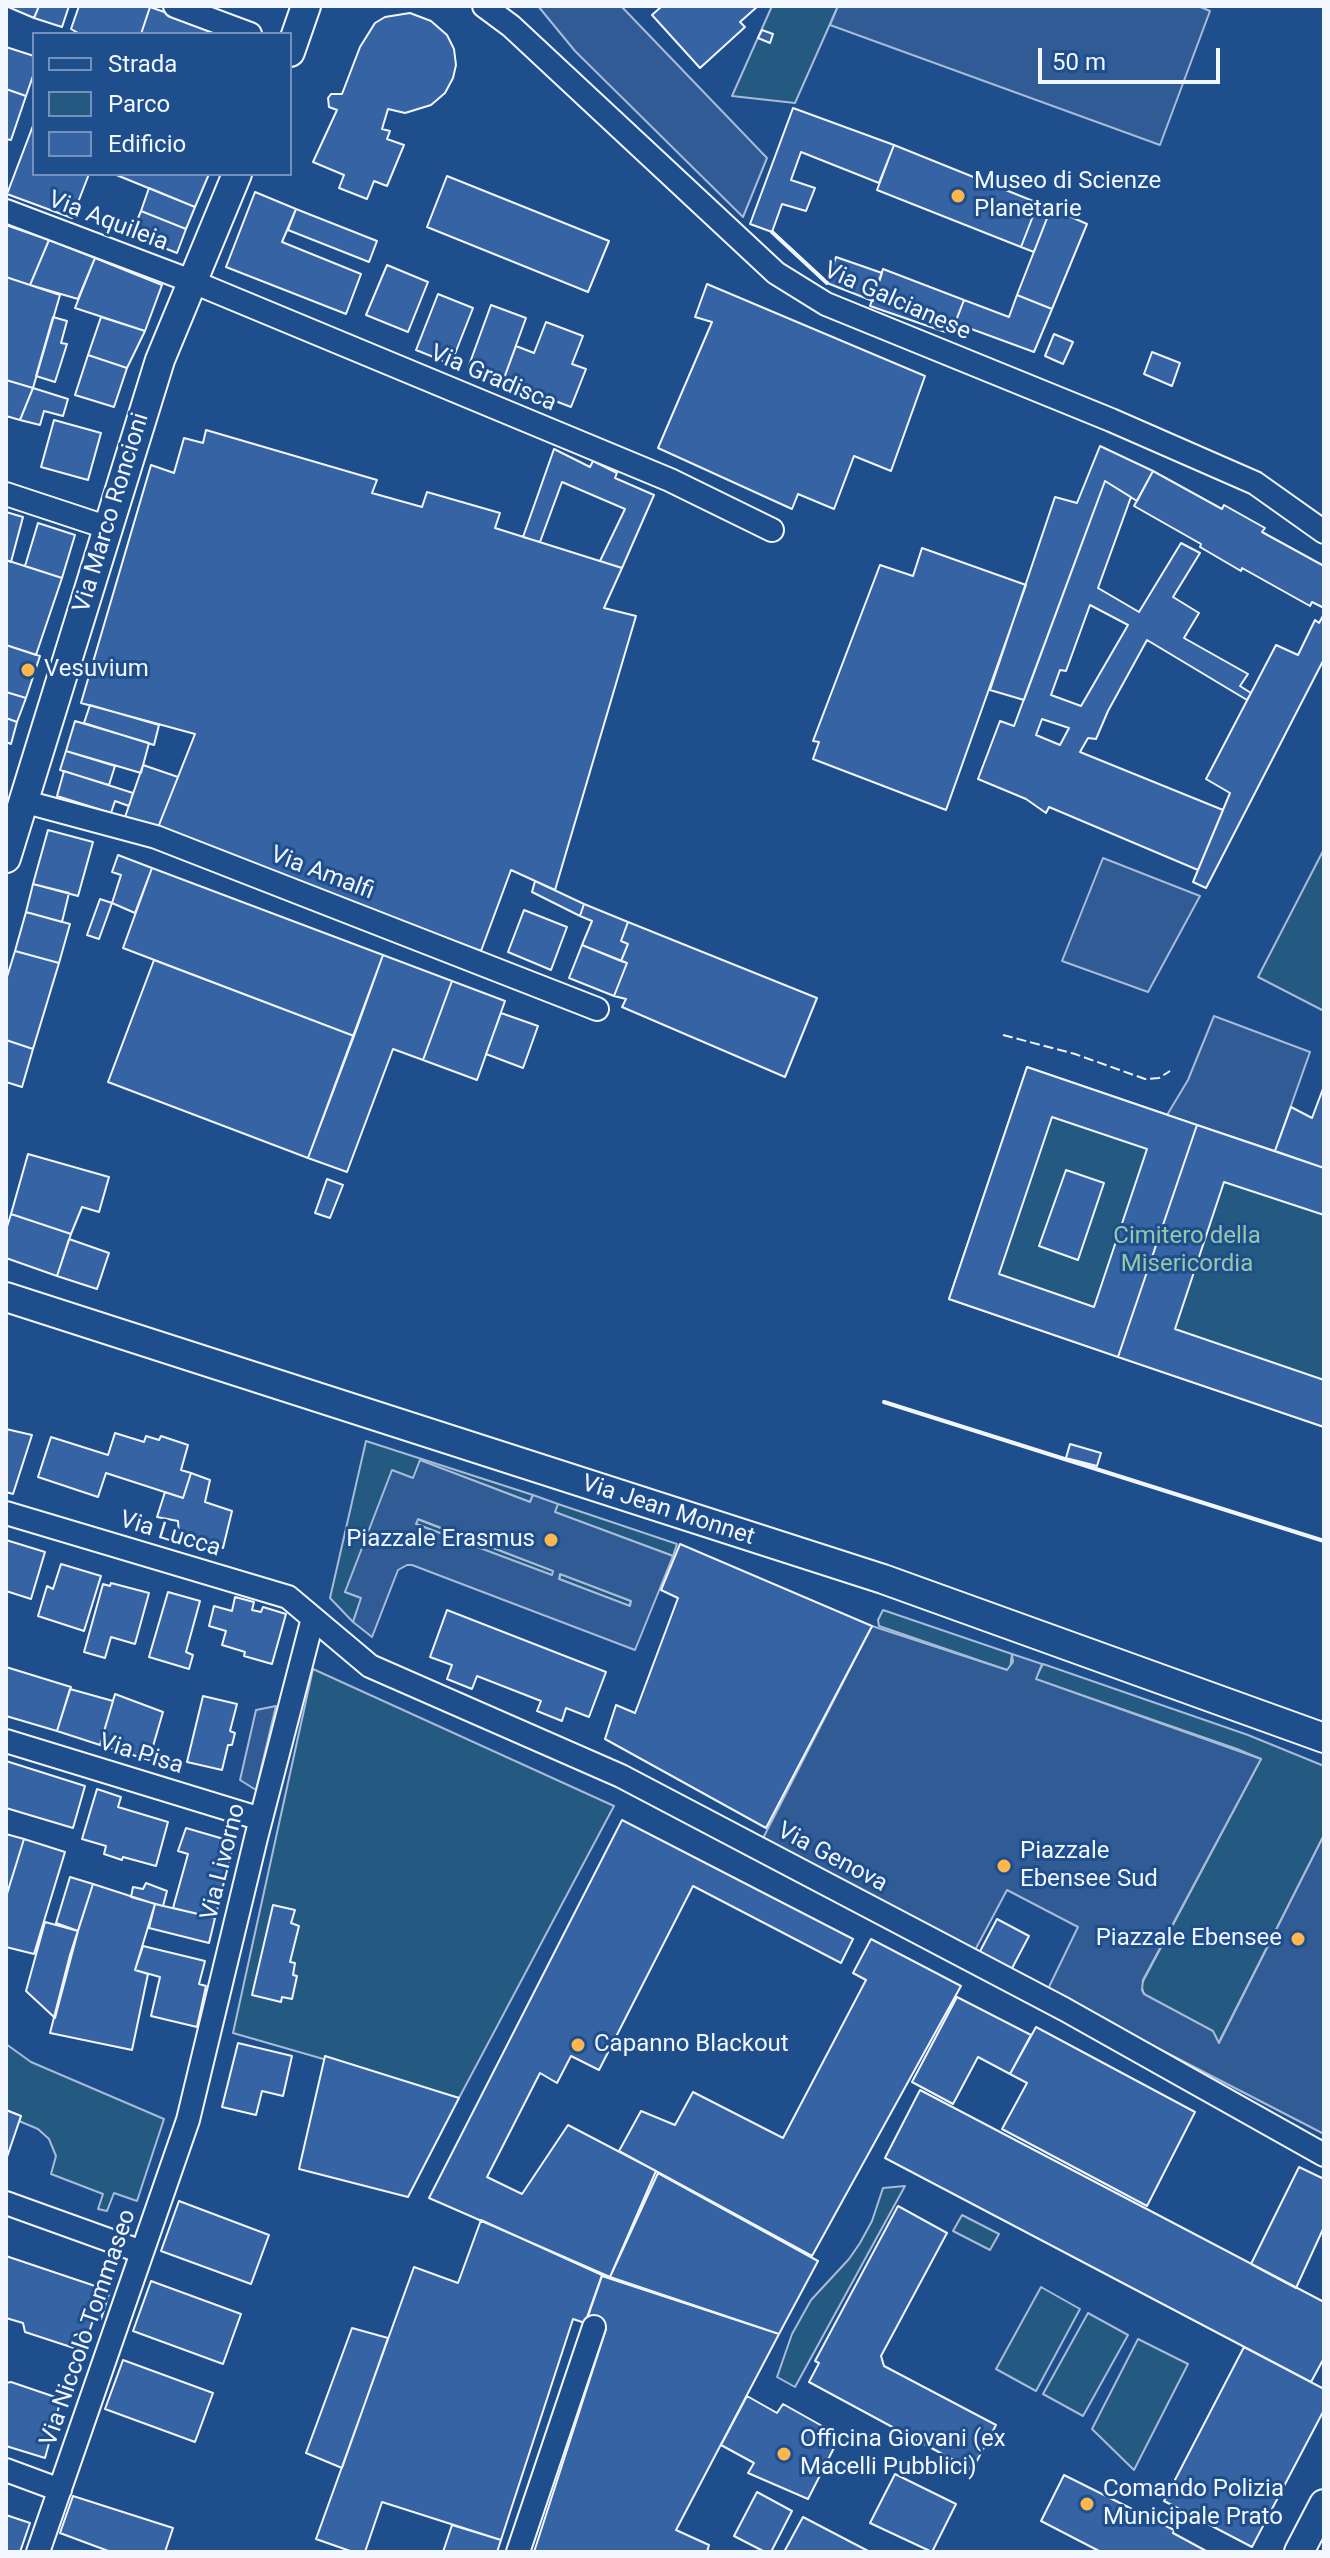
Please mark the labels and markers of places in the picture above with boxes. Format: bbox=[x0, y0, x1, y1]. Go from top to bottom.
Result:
place label: Museo di Scienze Planetarie bbox=[974, 168, 1161, 224]
marker: Museo di Scienze Planetarie bbox=[949, 187, 967, 205]
place label: Vesuvium bbox=[44, 656, 149, 684]
marker: Vesuvium bbox=[19, 661, 37, 679]
place label: Piazzale Erasmus bbox=[346, 1526, 535, 1554]
marker: Piazzale Erasmus bbox=[542, 1531, 560, 1549]
place label: Piazzale Ebensee Sud bbox=[1020, 1838, 1158, 1894]
marker: Piazzale Ebensee Sud bbox=[995, 1857, 1013, 1875]
place label: Piazzale Ebensee bbox=[1096, 1925, 1282, 1953]
marker: Piazzale Ebensee bbox=[1289, 1930, 1307, 1948]
place label: Capanno Blackout bbox=[594, 2031, 789, 2059]
marker: Capanno Blackout bbox=[569, 2036, 587, 2054]
place label: Officina Giovani (ex Macelli Pubblici) bbox=[800, 2426, 1006, 2482]
marker: Officina Giovani (ex Macelli Pubblici) bbox=[775, 2445, 793, 2463]
place label: Comando Polizia Municipale Prato bbox=[1103, 2476, 1284, 2532]
marker: Comando Polizia Municipale Prato bbox=[1078, 2495, 1096, 2513]

